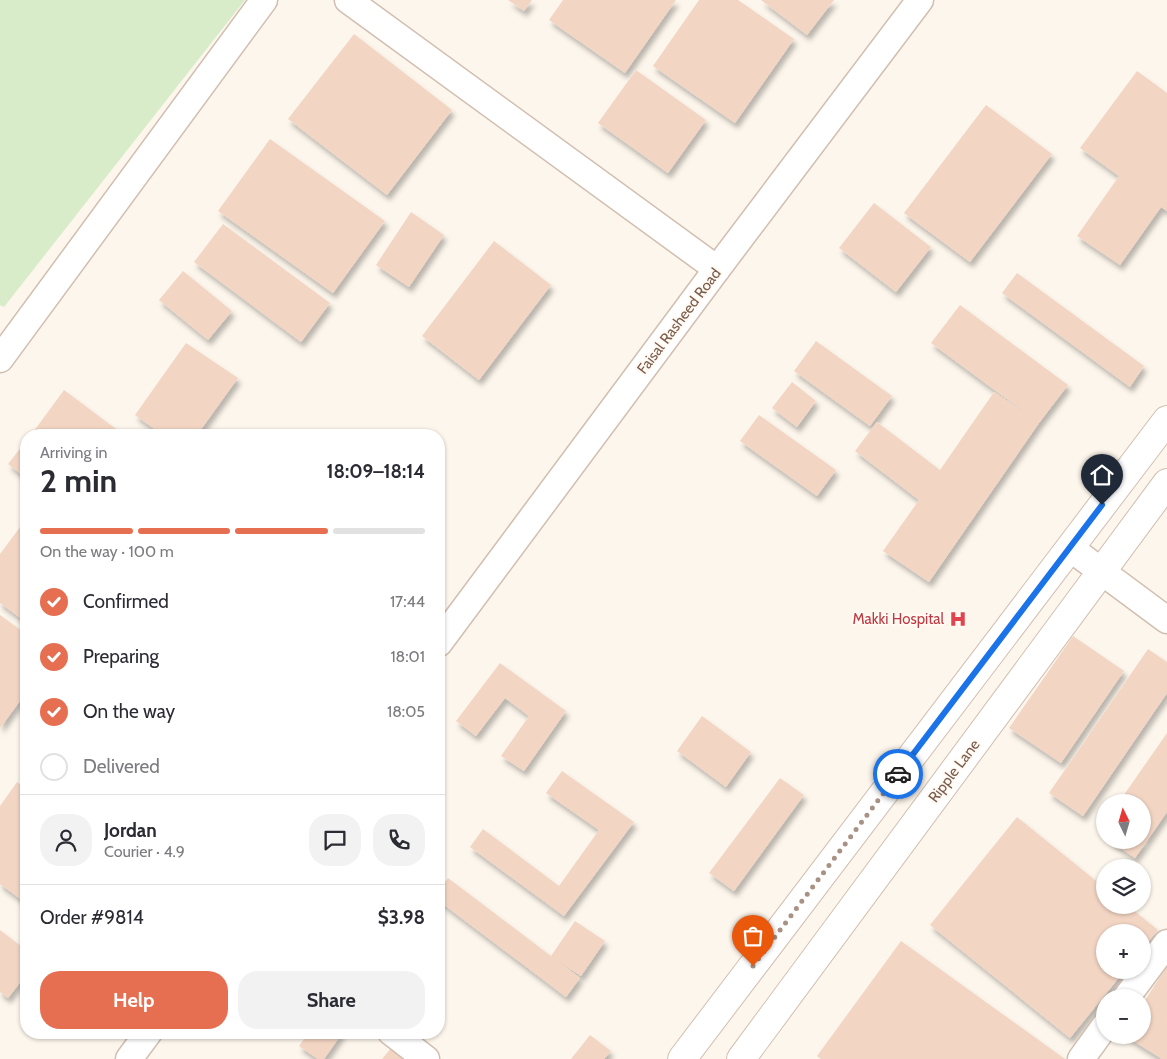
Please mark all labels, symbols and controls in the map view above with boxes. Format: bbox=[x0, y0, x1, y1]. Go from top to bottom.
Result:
street label: Faisal Rasheed Road bbox=[633, 265, 725, 377]
text: Arriving in bbox=[40, 443, 107, 462]
pin bbox=[1081, 454, 1123, 505]
text: 18:09–18:14 bbox=[326, 460, 425, 483]
text: 2 min bbox=[40, 461, 117, 500]
icon: home bbox=[1088, 461, 1116, 489]
text: On the way · 100 m bbox=[40, 542, 174, 561]
icon: check bbox=[40, 588, 68, 616]
text: Confirmed bbox=[83, 590, 169, 613]
text: 17:44 bbox=[390, 592, 425, 611]
hospital icon: Makki Hospital bbox=[948, 609, 968, 629]
place label: Makki Hospital bbox=[853, 610, 944, 628]
icon: check bbox=[40, 643, 68, 671]
text: Preparing bbox=[83, 645, 159, 668]
text: 18:01 bbox=[390, 647, 425, 666]
icon: check bbox=[40, 698, 68, 726]
text: On the way bbox=[83, 700, 175, 723]
text: 18:05 bbox=[387, 702, 425, 721]
street label: Ripple Lane bbox=[925, 736, 984, 806]
courier bbox=[873, 749, 923, 799]
text: Delivered bbox=[83, 755, 160, 778]
icon: car bbox=[884, 760, 912, 788]
north arrow bbox=[1096, 794, 1151, 849]
map controls bbox=[1096, 794, 1151, 1044]
button: person bbox=[40, 814, 92, 866]
button: chat bbox=[309, 814, 361, 866]
button: phone bbox=[373, 814, 425, 866]
text: Jordan bbox=[104, 819, 157, 842]
text: Courier · 4.9 bbox=[104, 842, 185, 861]
button: layers bbox=[1096, 859, 1151, 914]
text: Order #9814 bbox=[40, 906, 144, 929]
text: $3.98 bbox=[378, 906, 425, 929]
pin bbox=[732, 915, 774, 966]
icon: bag bbox=[739, 922, 767, 950]
button: + bbox=[1096, 924, 1151, 979]
button: Help bbox=[40, 971, 228, 1029]
button: Share bbox=[238, 971, 425, 1029]
button: − bbox=[1096, 989, 1151, 1044]

